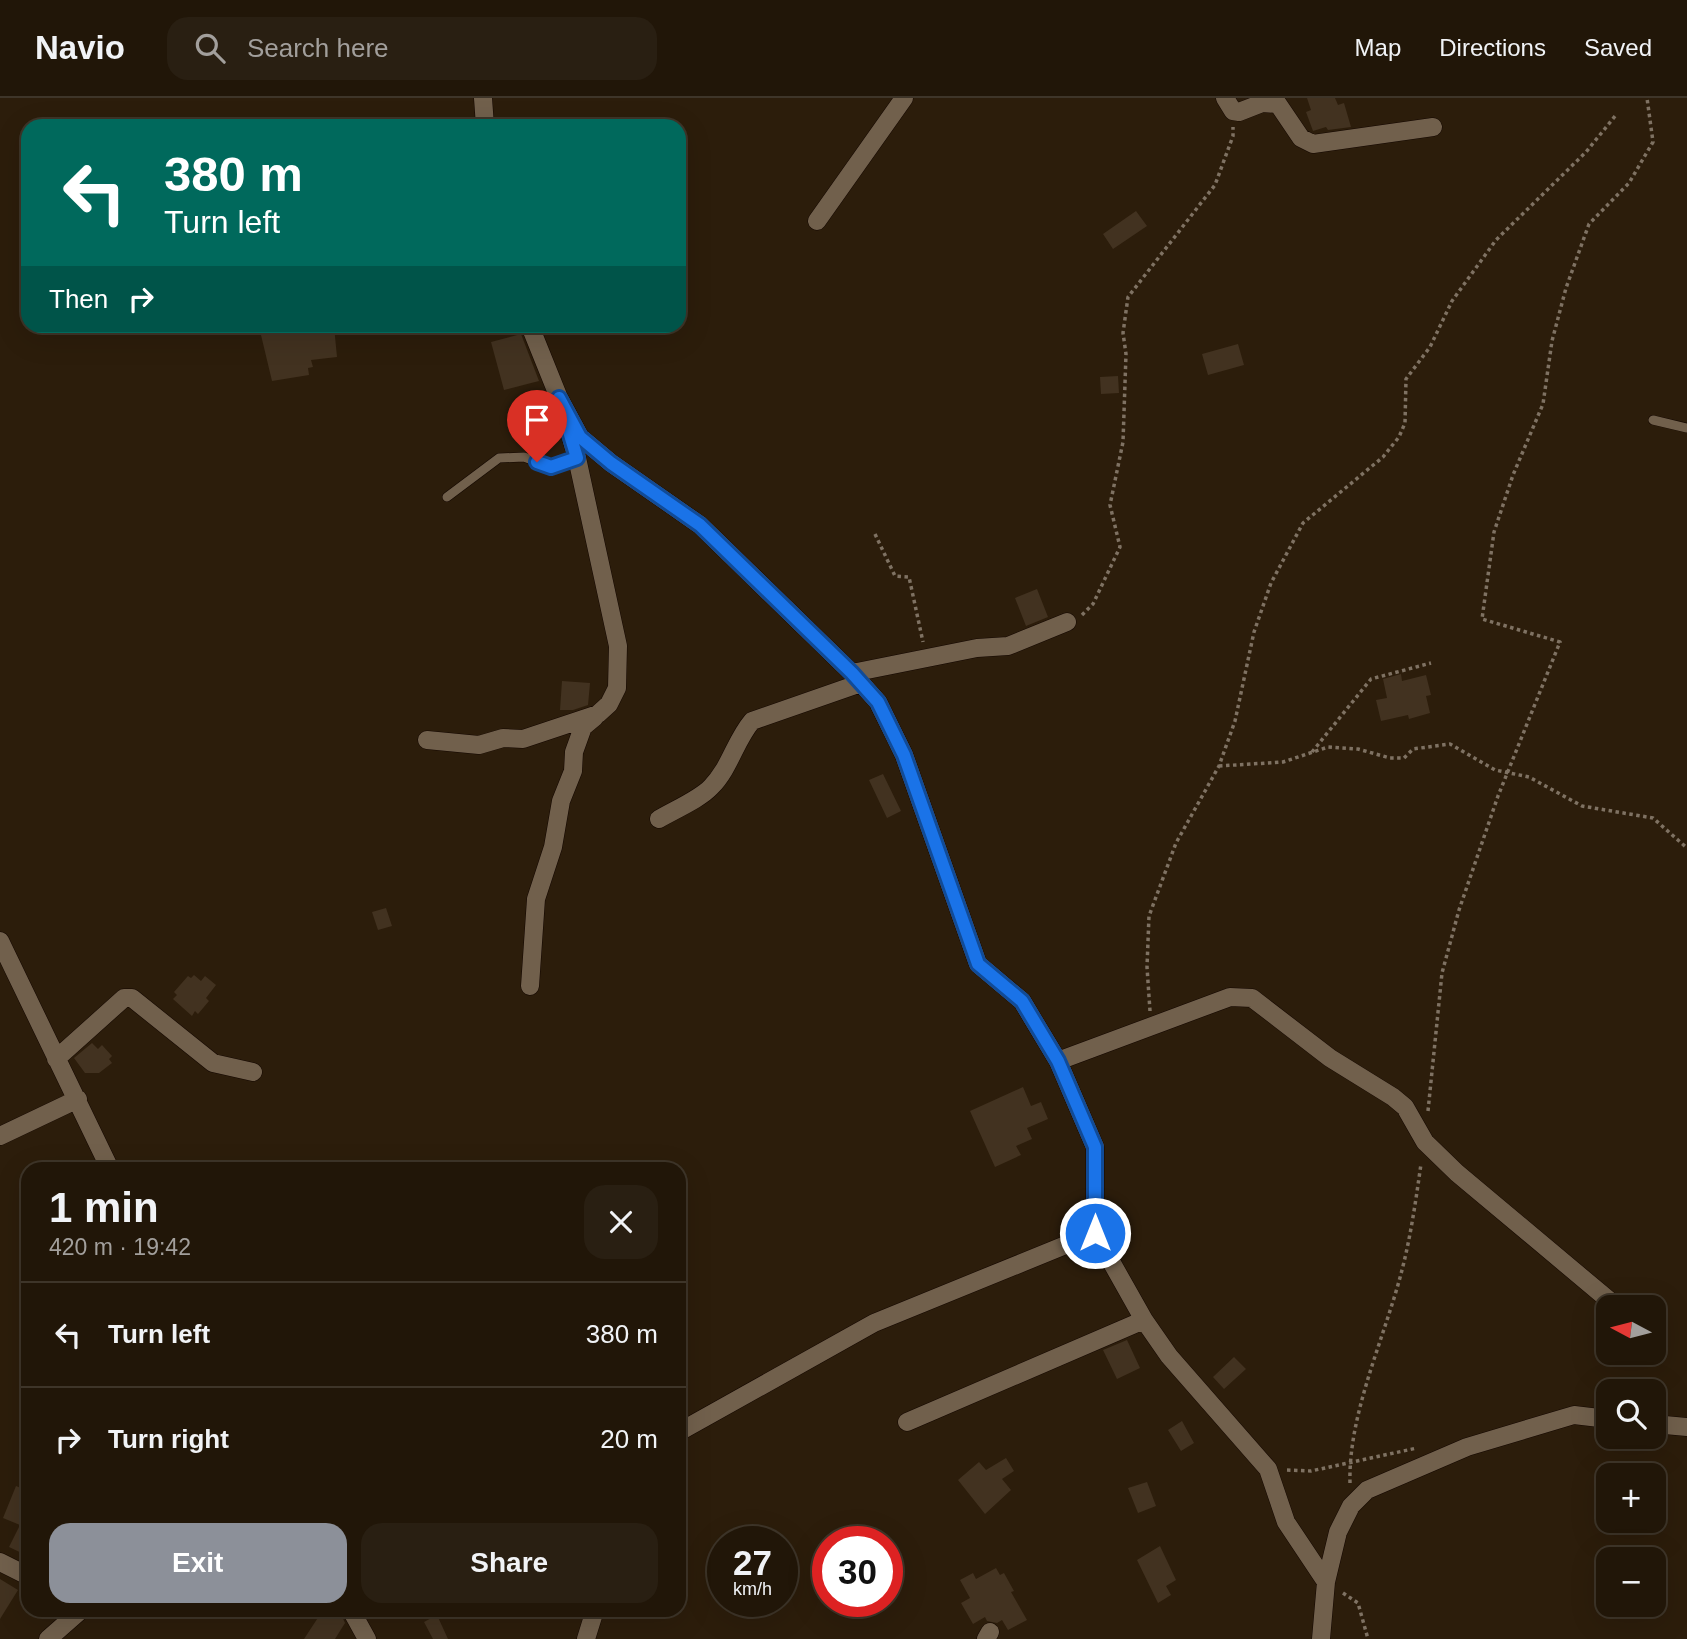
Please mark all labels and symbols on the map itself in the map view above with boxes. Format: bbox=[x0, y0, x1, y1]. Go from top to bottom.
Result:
pin bbox=[507, 390, 567, 462]
position arrow bbox=[1058, 1196, 1132, 1270]
north arrow bbox=[1596, 1295, 1666, 1365]
speed limit sign: 30 bbox=[812, 1526, 903, 1617]

